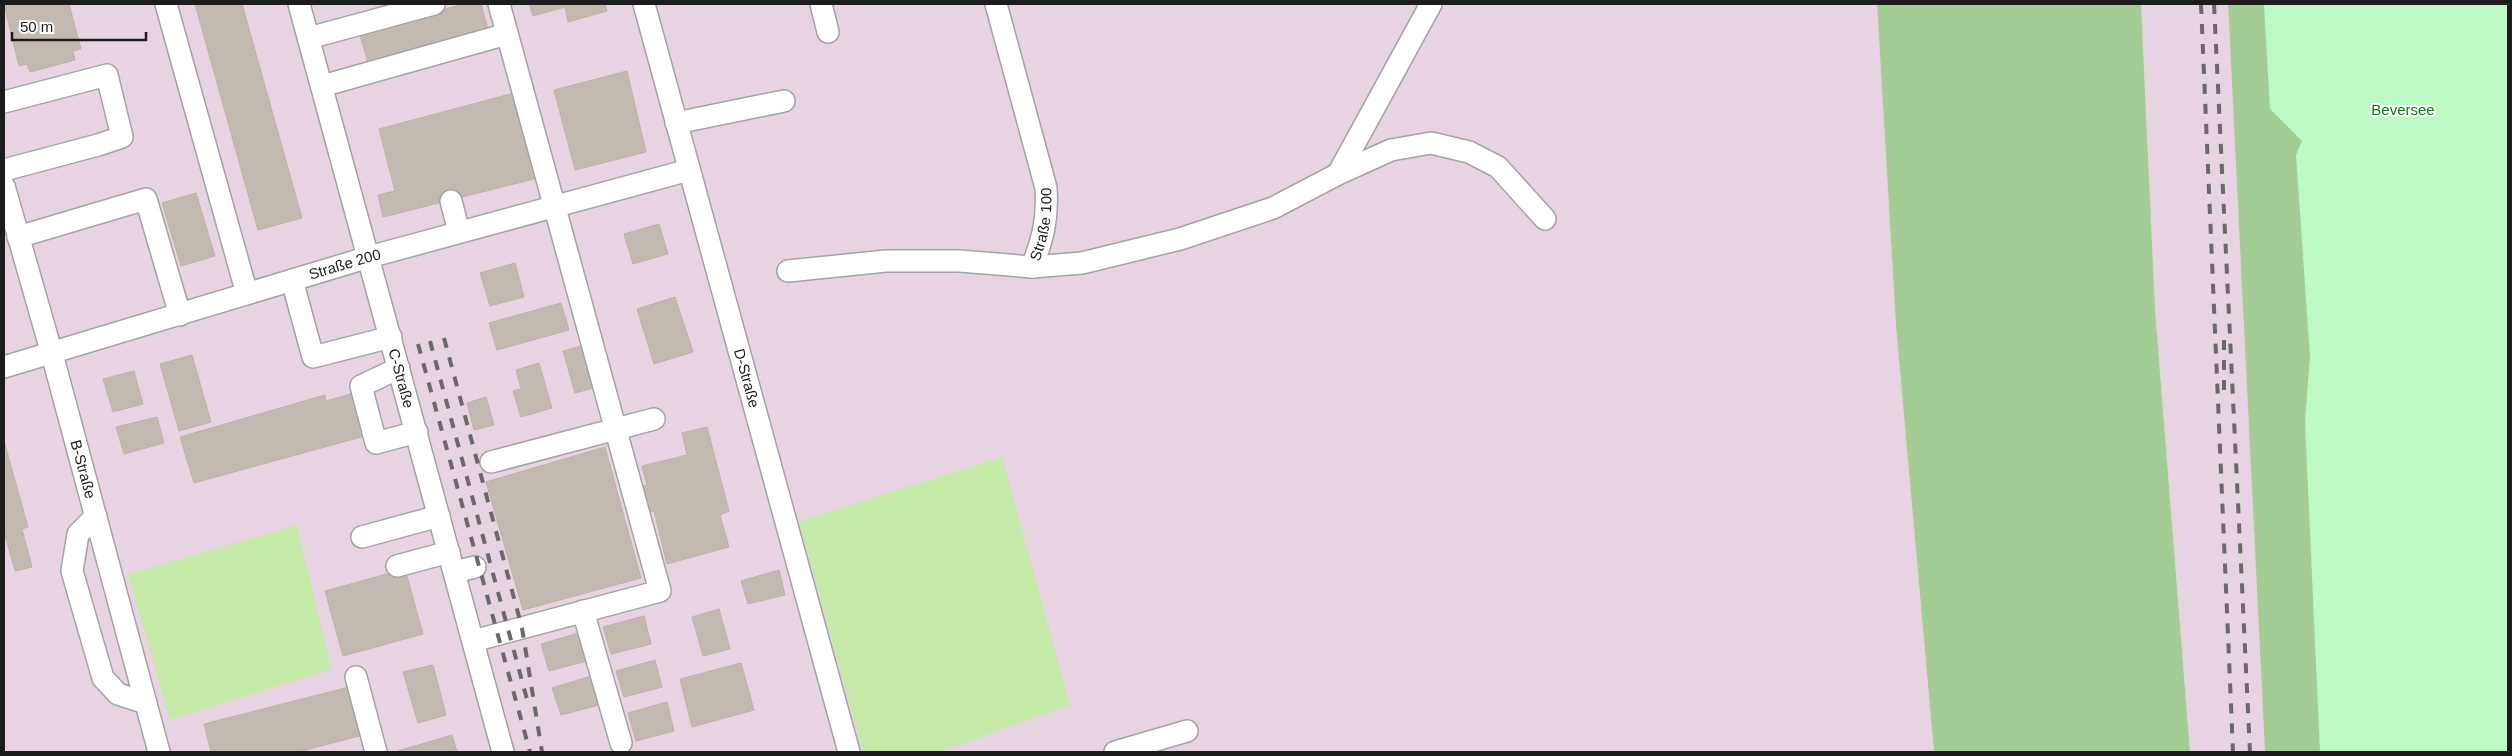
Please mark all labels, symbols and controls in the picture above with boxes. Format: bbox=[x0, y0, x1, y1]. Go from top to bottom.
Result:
scale bar bbox=[12, 10, 146, 42]
text: 50 m bbox=[20, 18, 53, 35]
park label: Beversee bbox=[2371, 101, 2435, 118]
street label: Straße 100 bbox=[1026, 187, 1054, 263]
street label: Straße 200 bbox=[307, 245, 383, 283]
street label: D-Straße bbox=[731, 346, 763, 410]
street label: C-Straße bbox=[385, 347, 418, 410]
street label: B-Straße bbox=[67, 438, 99, 500]

